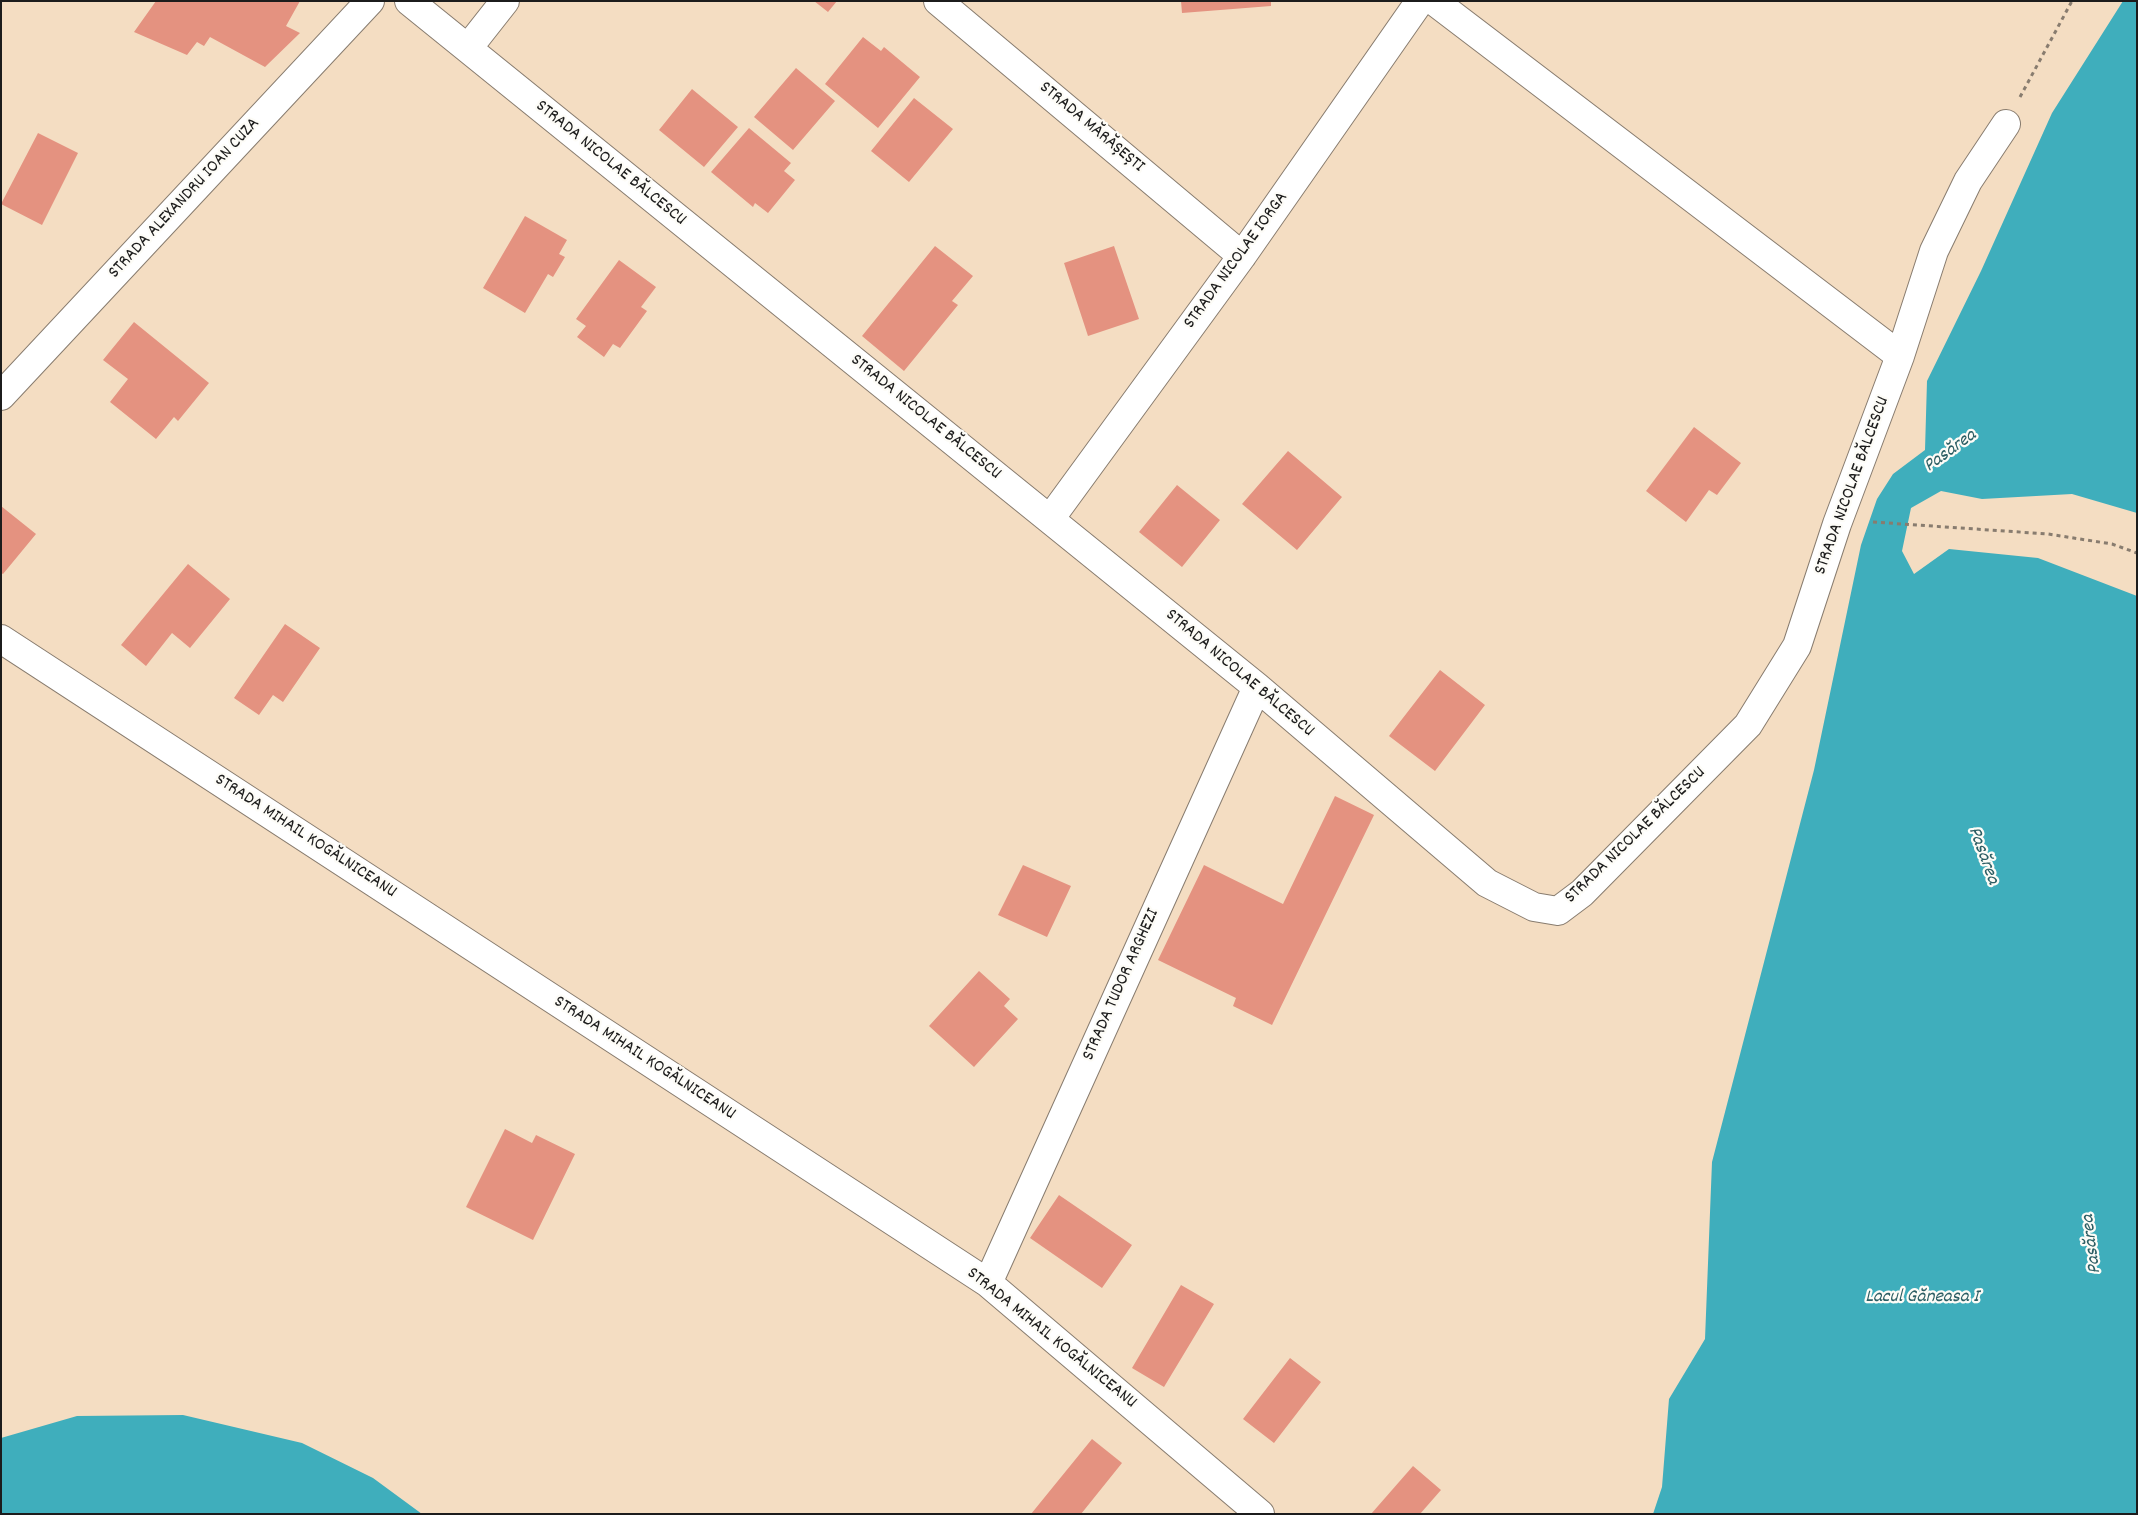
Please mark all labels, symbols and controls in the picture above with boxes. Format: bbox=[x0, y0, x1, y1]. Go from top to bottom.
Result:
street label: STRADA MĂRĂȘEȘTI bbox=[1034, 78, 1148, 178]
street label: STRADA NICOLAE BĂLCESCU bbox=[530, 96, 690, 232]
street label: STRADA ALEXANDRU IOAN CUZA bbox=[105, 114, 265, 284]
street label: STRADA NICOLAE IORGA bbox=[1180, 188, 1294, 334]
street label: STRADA NICOLAE BĂLCESCU bbox=[845, 350, 1005, 486]
street label: STRADA NICOLAE BĂLCESCU bbox=[1811, 394, 1895, 578]
water label: Pasărea bbox=[1920, 425, 1982, 479]
street label: STRADA NICOLAE BĂLCESCU bbox=[1160, 605, 1318, 743]
street label: STRADA NICOLAE BĂLCESCU bbox=[1561, 763, 1711, 909]
street label: STRADA MIHAIL KOGĂLNICEANU bbox=[210, 770, 400, 904]
water label: Pasărea bbox=[1961, 824, 2003, 888]
street label: STRADA TUDOR ARGHEZI bbox=[1079, 906, 1165, 1064]
street label: STRADA MIHAIL KOGĂLNICEANU bbox=[549, 992, 739, 1126]
water label: Pasărea bbox=[2078, 1213, 2108, 1275]
street label: STRADA MIHAIL KOGĂLNICEANU bbox=[962, 1264, 1140, 1414]
water label: Lacul Găneasa I bbox=[1865, 1287, 1979, 1309]

